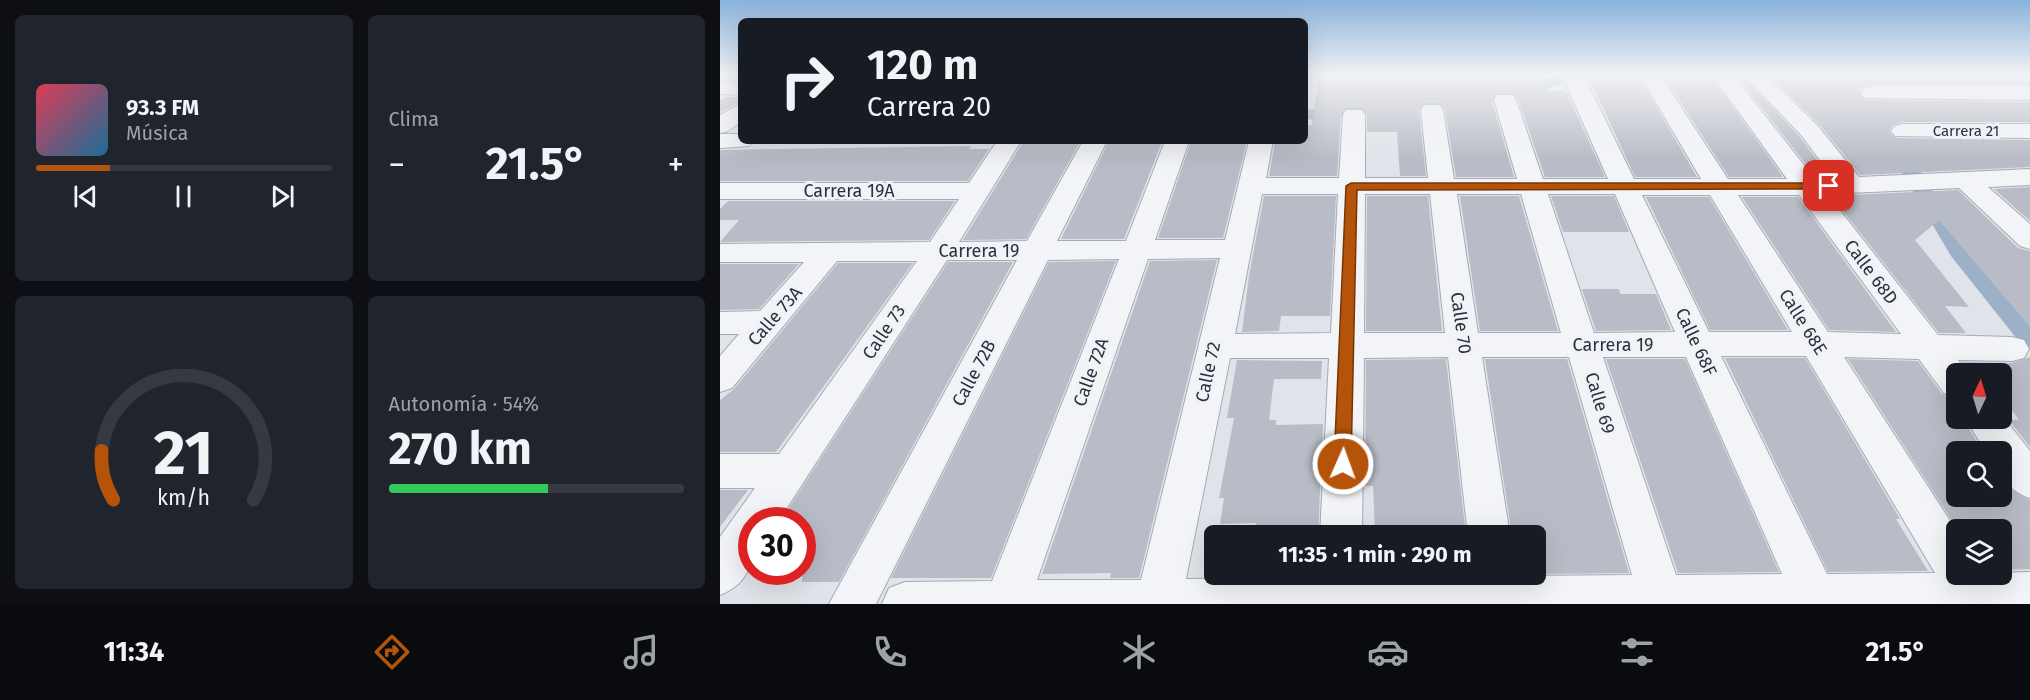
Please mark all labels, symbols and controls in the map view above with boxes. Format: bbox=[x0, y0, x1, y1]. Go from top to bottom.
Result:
text: 120 m bbox=[867, 40, 978, 90]
icon: right bbox=[768, 42, 846, 120]
text: Carrera 20 bbox=[867, 91, 991, 123]
text: 93.3 FM bbox=[126, 94, 199, 121]
text: Clima bbox=[389, 107, 439, 131]
text: Música bbox=[126, 121, 188, 145]
street label: Carrera 21 bbox=[1933, 122, 1999, 140]
text: 21.5° bbox=[486, 137, 587, 191]
text: − bbox=[389, 145, 405, 185]
text: + bbox=[668, 145, 684, 185]
pin bbox=[1803, 160, 1854, 211]
icon: arrive bbox=[1812, 169, 1845, 202]
icon: previous bbox=[69, 180, 102, 213]
icon: pause bbox=[167, 180, 200, 213]
icon: next bbox=[266, 180, 299, 213]
street label: Carrera 19A bbox=[803, 180, 895, 202]
street label: Calle 68D bbox=[1839, 235, 1903, 309]
street label: Carrera 19 bbox=[939, 240, 1019, 262]
street label: Calle 73A bbox=[743, 281, 807, 350]
street label: Calle 68E bbox=[1774, 285, 1832, 359]
street label: Calle 70 bbox=[1446, 291, 1476, 355]
street label: Calle 73 bbox=[858, 300, 910, 364]
street label: Calle 68F bbox=[1671, 304, 1721, 380]
street label: Calle 72A bbox=[1068, 334, 1114, 409]
street label: Carrera 19 bbox=[1573, 334, 1653, 356]
street label: Calle 72B bbox=[947, 336, 1001, 410]
street label: Calle 72 bbox=[1191, 340, 1225, 404]
north arrow bbox=[1946, 363, 2012, 429]
map controls bbox=[1946, 363, 2012, 585]
street label: Calle 69 bbox=[1580, 370, 1620, 436]
text: Autonomía · 54% bbox=[389, 392, 539, 416]
text: 21 bbox=[154, 416, 214, 491]
text: 270 km bbox=[389, 422, 532, 476]
position arrow bbox=[1311, 432, 1375, 496]
button: search bbox=[1946, 441, 2012, 507]
text: km/h bbox=[157, 485, 210, 511]
speed limit sign: 30 bbox=[738, 507, 816, 585]
button: layers bbox=[1946, 519, 2012, 585]
text: 11:35 · 1 min · 290 m bbox=[1278, 541, 1472, 568]
icon: directions bbox=[371, 631, 413, 673]
icon: music bbox=[620, 631, 662, 673]
icon: phone bbox=[869, 631, 911, 673]
icon: climate bbox=[1118, 631, 1160, 673]
icon: car bbox=[1367, 631, 1409, 673]
icon: filters bbox=[1616, 631, 1658, 673]
text: 11:34 bbox=[104, 636, 164, 668]
text: 21.5° bbox=[1865, 636, 1926, 668]

